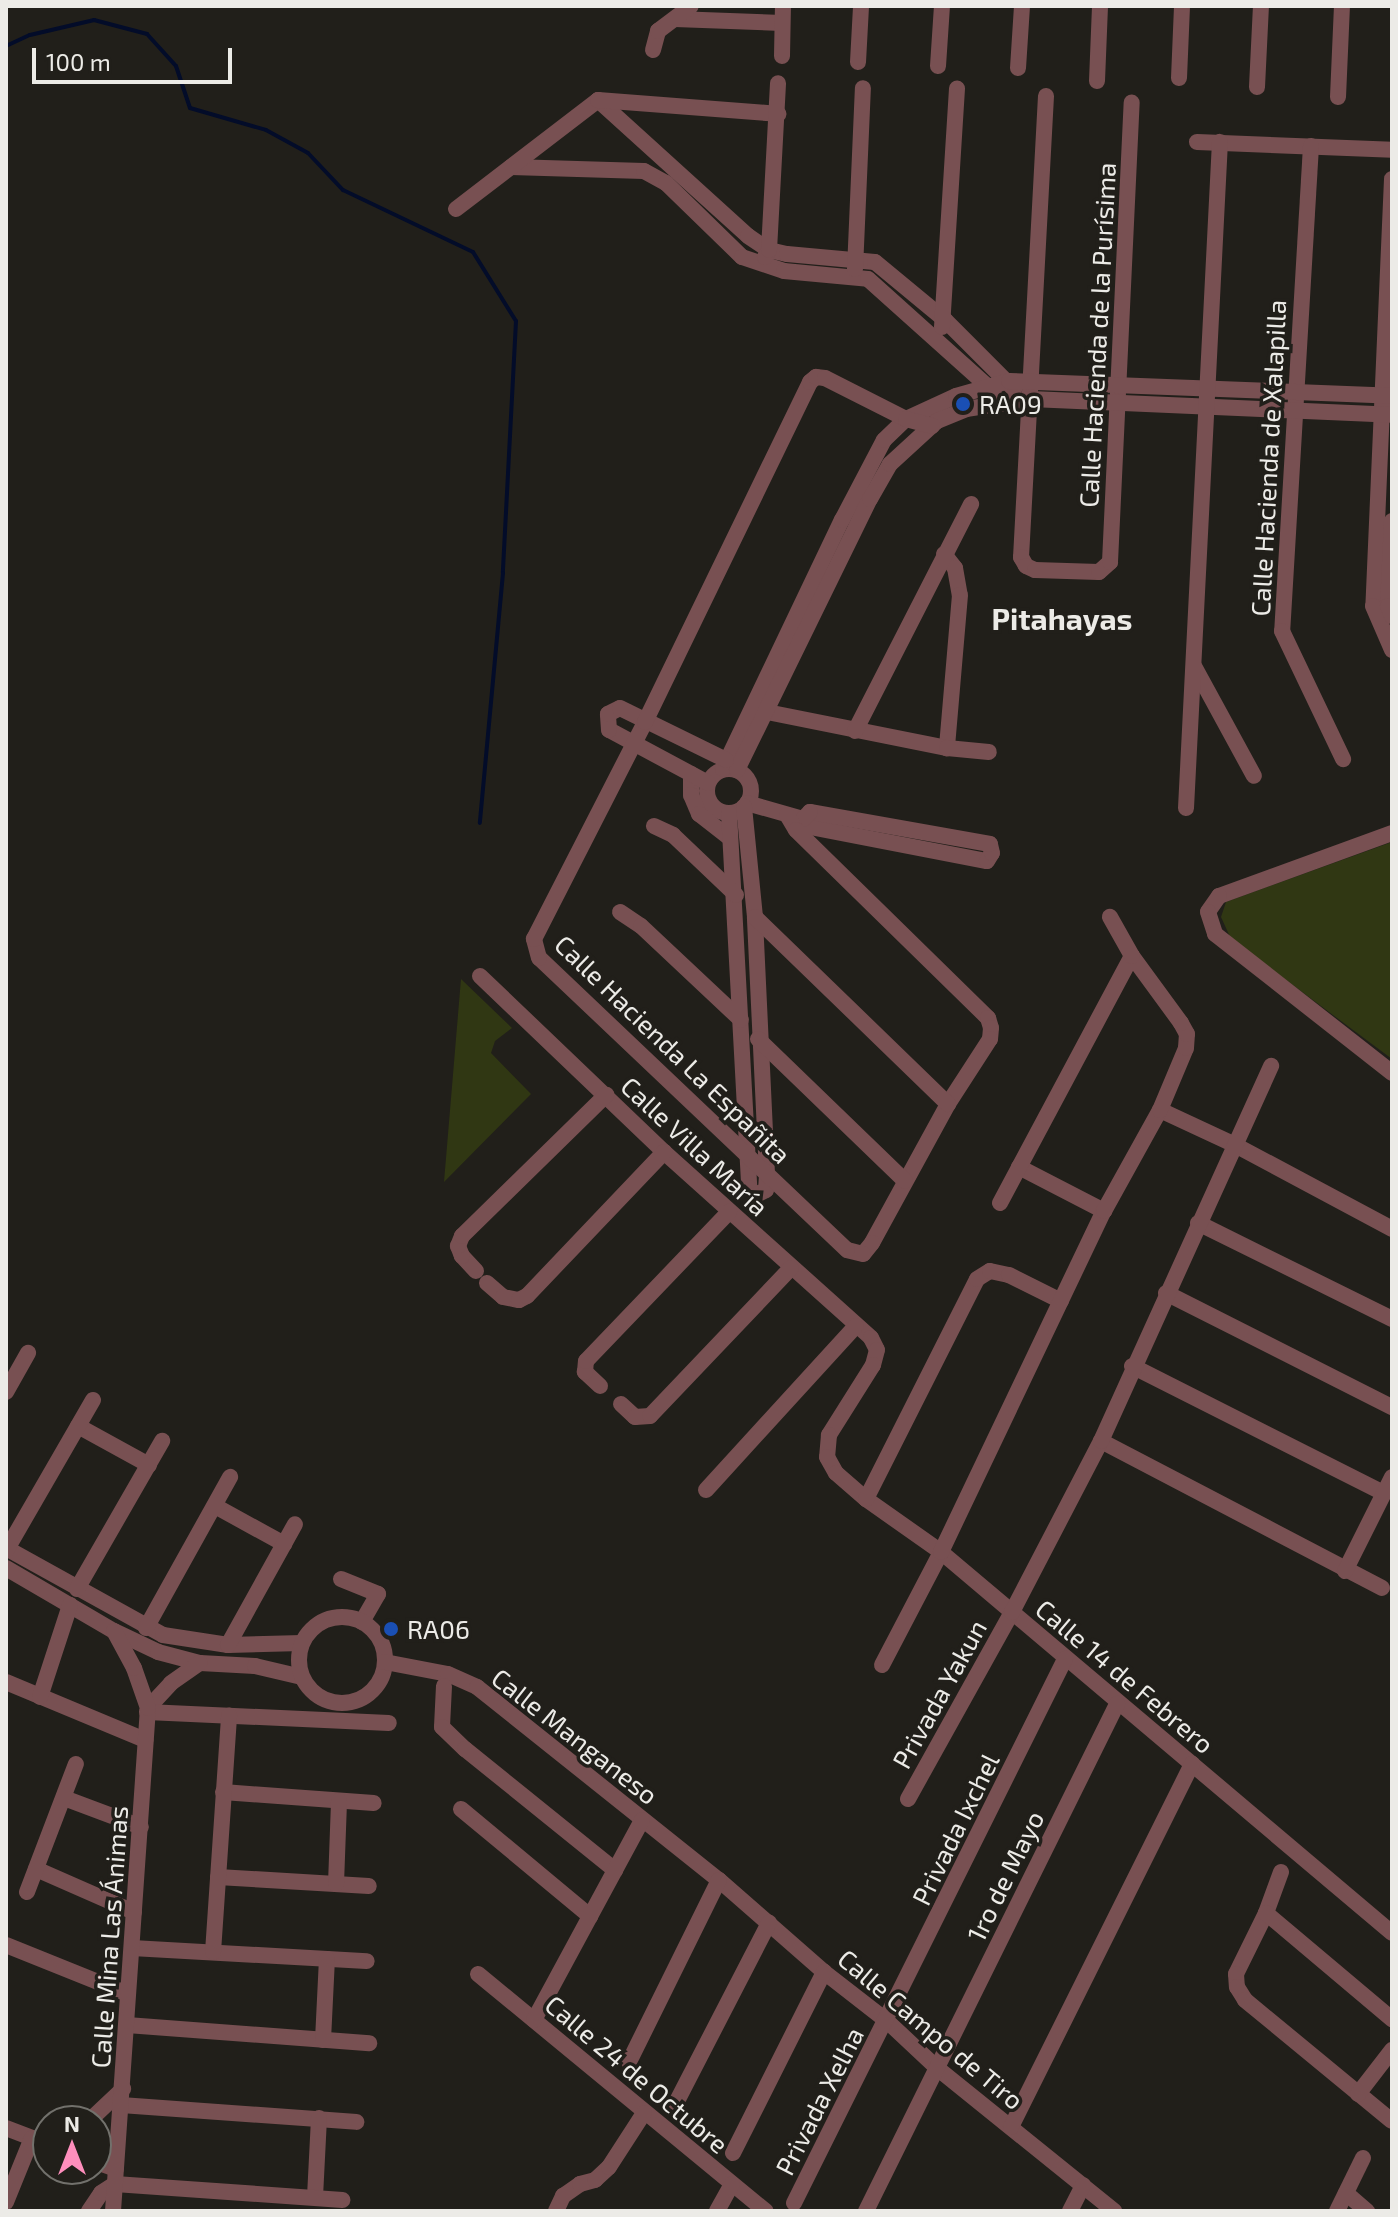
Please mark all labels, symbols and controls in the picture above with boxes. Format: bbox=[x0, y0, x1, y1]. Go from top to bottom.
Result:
scale bar bbox=[36, 32, 236, 82]
text: 100 m bbox=[46, 47, 111, 76]
street label: Calle Hacienda de la Purísima bbox=[1072, 162, 1122, 508]
street label: Calle Hacienda de Xalapilla bbox=[1244, 299, 1292, 617]
place label: RA09 bbox=[979, 388, 1042, 420]
marker: RA09 bbox=[954, 395, 972, 413]
district label: Pitahayas bbox=[991, 600, 1133, 636]
street label: Calle Hacienda La Españita bbox=[549, 928, 797, 1170]
street label: Calle Villa María bbox=[615, 1070, 775, 1222]
street label: Calle 14 de Febrero bbox=[1030, 1593, 1220, 1759]
place label: RA06 bbox=[407, 1613, 470, 1645]
street label: Privada Yakun bbox=[885, 1614, 993, 1774]
marker: RA06 bbox=[382, 1620, 400, 1638]
street label: Calle Manganeso bbox=[486, 1661, 664, 1811]
street label: Privada Ixchel bbox=[905, 1748, 1005, 1910]
street label: Calle Mina Las Ánimas bbox=[84, 1805, 134, 2069]
street label: 1ro de Mayo bbox=[960, 1806, 1050, 1946]
street label: Calle Campo de Tiro bbox=[832, 1942, 1030, 2116]
street label: Calle 24 de Octubre bbox=[539, 1988, 735, 2160]
street label: Privada Xelha bbox=[768, 2022, 870, 2180]
north arrow bbox=[32, 2105, 112, 2185]
text: N bbox=[64, 2110, 80, 2136]

